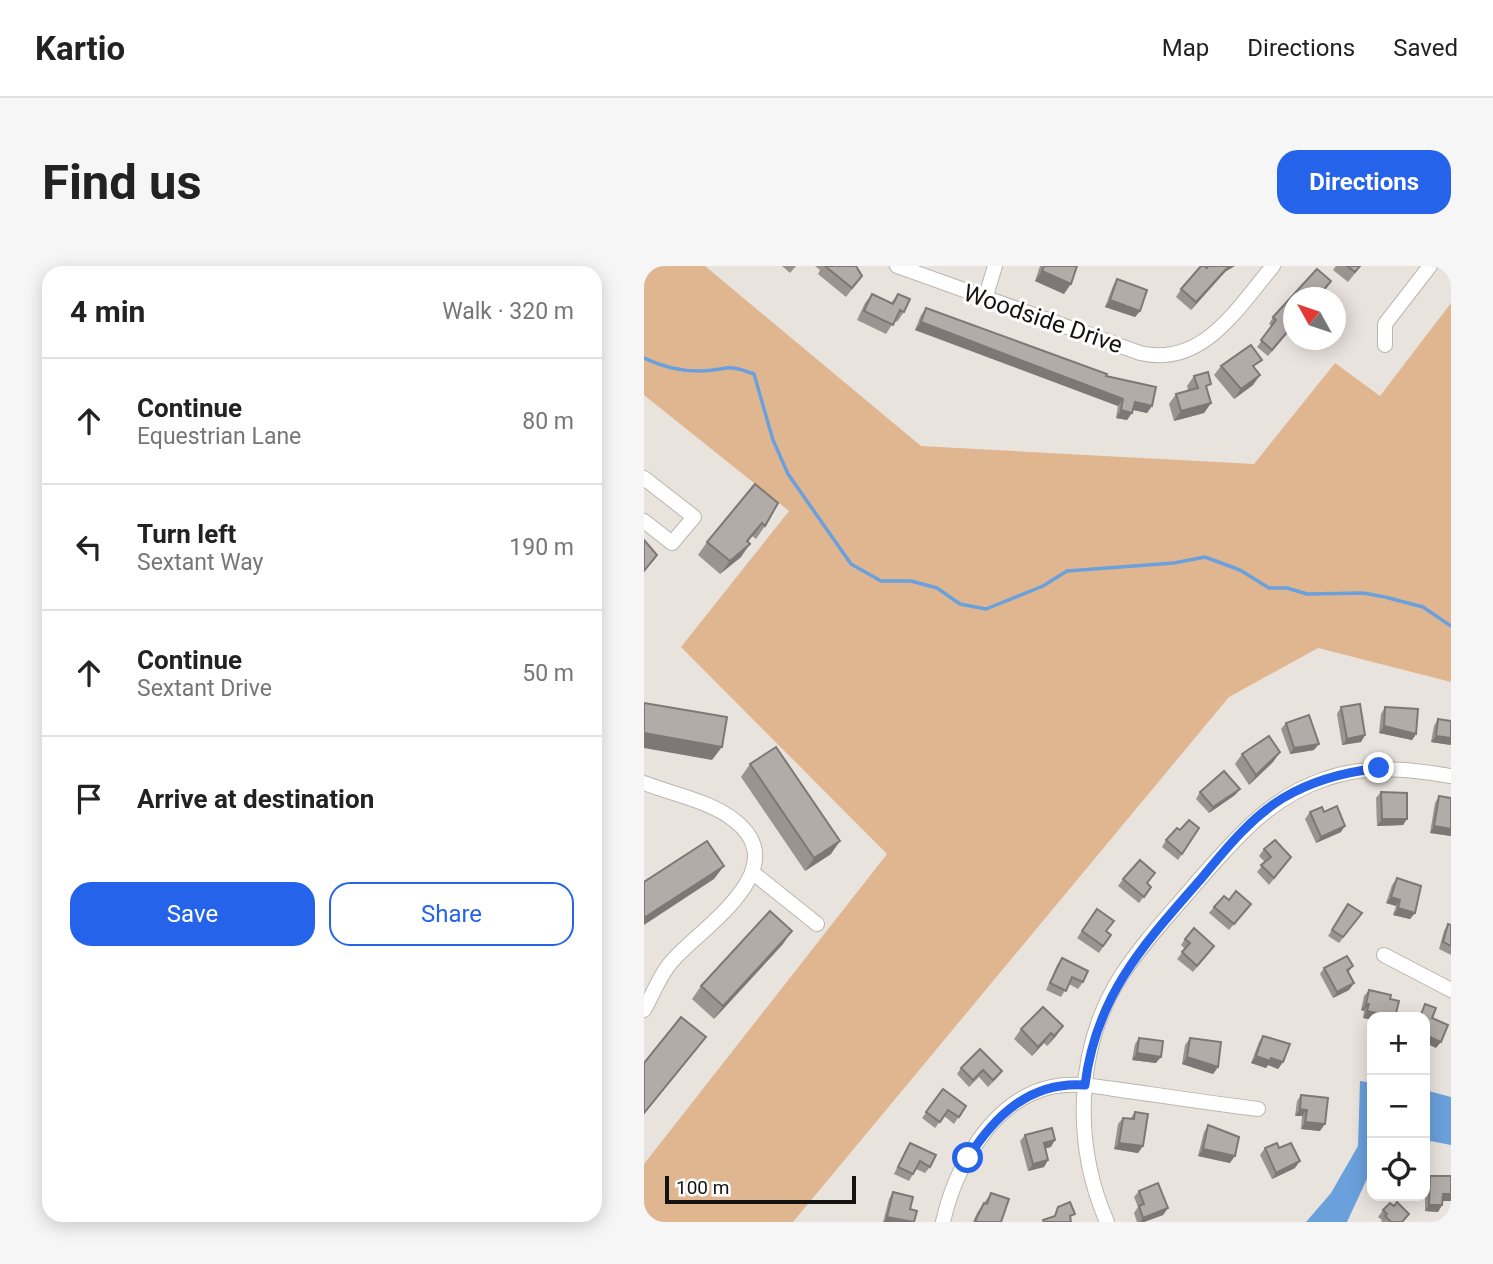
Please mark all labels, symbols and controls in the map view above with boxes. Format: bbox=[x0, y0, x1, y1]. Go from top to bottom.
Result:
text: Kartio bbox=[35, 29, 125, 68]
text: Map bbox=[1162, 34, 1209, 62]
text: Directions bbox=[1247, 34, 1355, 62]
text: Saved bbox=[1393, 34, 1458, 62]
button: Directions bbox=[1277, 150, 1451, 214]
text: Find us bbox=[42, 154, 202, 211]
street label: Woodside Drive bbox=[960, 279, 1126, 359]
north arrow bbox=[1283, 287, 1346, 350]
text: 4 min bbox=[70, 294, 145, 329]
text: Walk · 320 m bbox=[442, 298, 574, 325]
text: Continue bbox=[137, 393, 242, 423]
icon: ahead bbox=[70, 402, 108, 440]
text: 80 m bbox=[522, 408, 574, 435]
text: Equestrian Lane bbox=[137, 423, 301, 450]
text: Turn left bbox=[137, 519, 236, 549]
icon: left bbox=[70, 528, 108, 566]
text: 190 m bbox=[509, 534, 574, 561]
text: Sextant Way bbox=[137, 549, 264, 576]
text: Continue bbox=[137, 645, 242, 675]
icon: ahead bbox=[70, 654, 108, 692]
text: 50 m bbox=[522, 660, 574, 687]
text: Sextant Drive bbox=[137, 675, 272, 702]
route end bbox=[1363, 752, 1394, 783]
icon: arrive bbox=[70, 780, 108, 818]
text: Arrive at destination bbox=[137, 784, 374, 814]
button: Save bbox=[70, 882, 315, 946]
button: Share bbox=[329, 882, 574, 946]
map controls bbox=[1367, 1012, 1430, 1201]
button: + bbox=[1367, 1012, 1430, 1075]
button: − bbox=[1367, 1075, 1430, 1138]
button: locate bbox=[1367, 1138, 1430, 1201]
route start bbox=[952, 1142, 983, 1173]
scale bar bbox=[665, 1173, 856, 1205]
text: 100 m bbox=[676, 1176, 729, 1199]

